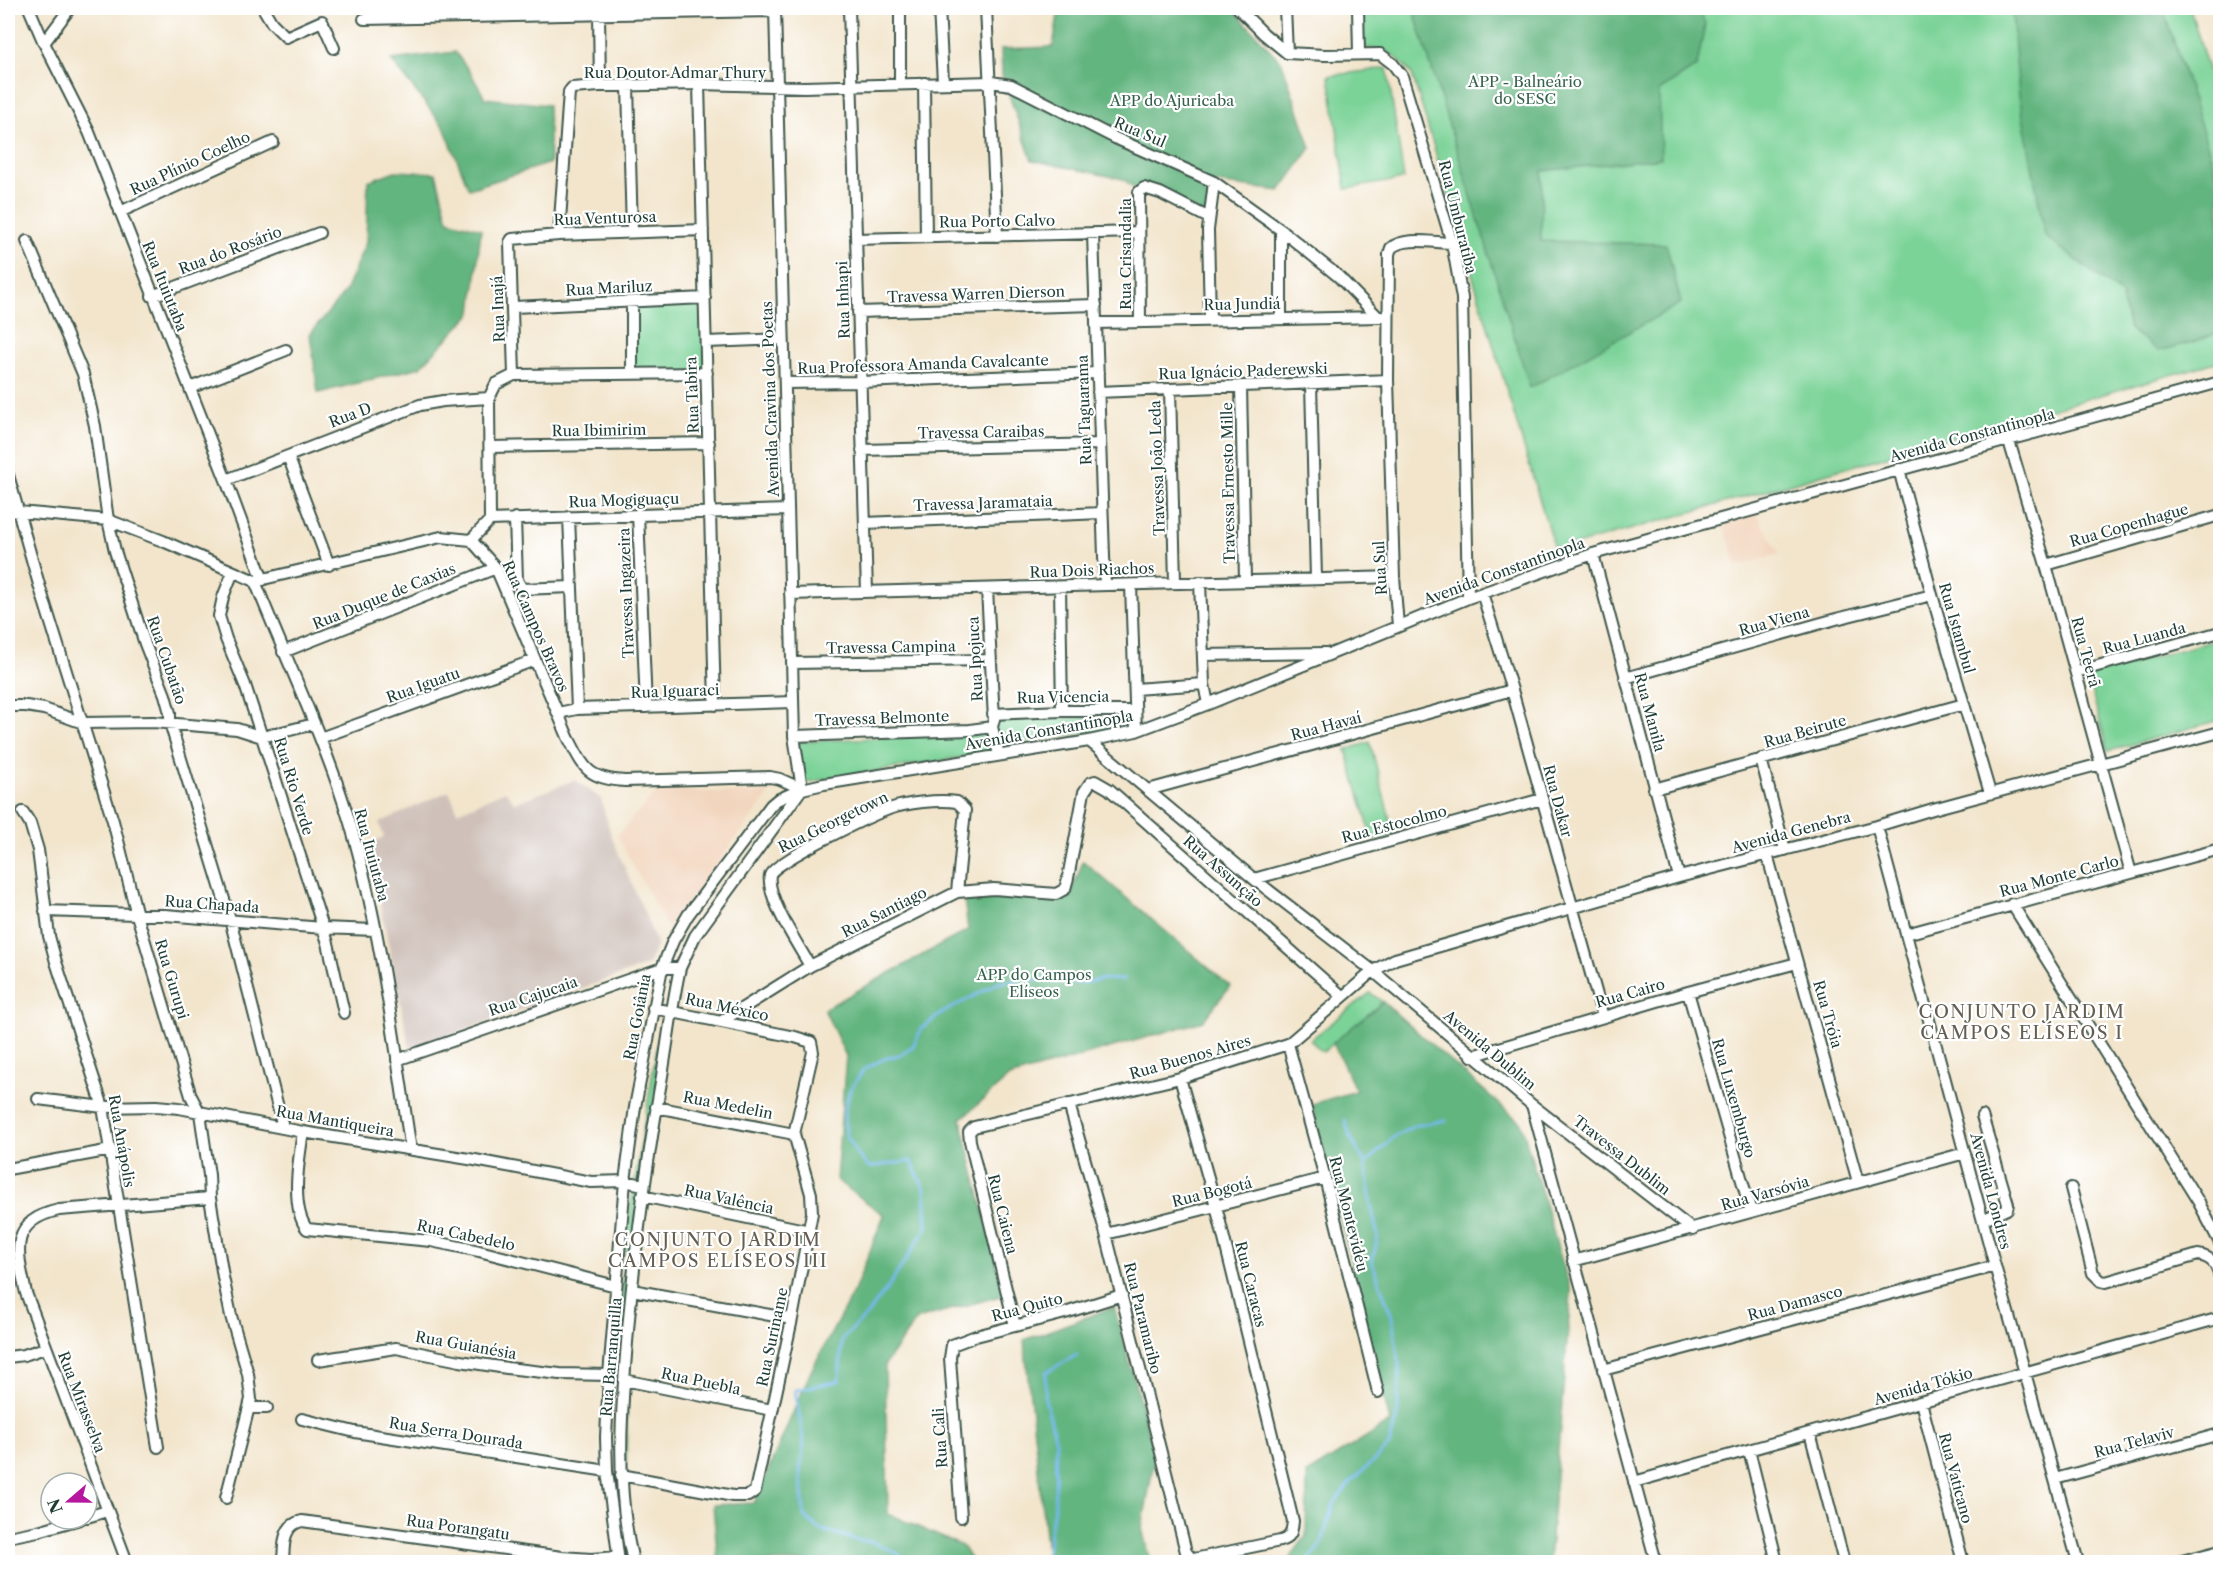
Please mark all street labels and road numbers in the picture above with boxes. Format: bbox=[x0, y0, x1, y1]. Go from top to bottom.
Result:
street label: Rua Doutor Admar Thury bbox=[584, 63, 767, 82]
street label: Rua Sul bbox=[1111, 113, 1169, 152]
street label: Rua Plínio Coelho bbox=[127, 127, 253, 199]
street label: Rua Umburatiba bbox=[1435, 158, 1481, 276]
street label: Rua Crisandalia bbox=[1116, 198, 1135, 310]
street label: Rua Venturosa bbox=[553, 207, 657, 229]
street label: Rua Porto Calvo bbox=[939, 210, 1055, 232]
street label: Rua do Rosário bbox=[176, 222, 284, 278]
street label: Rua Ituiutaba bbox=[138, 238, 192, 334]
street label: Rua Inhapi bbox=[832, 260, 854, 339]
street label: Rua Inajá bbox=[487, 275, 509, 343]
street label: Rua Mariluz bbox=[565, 276, 653, 300]
street label: Travessa Warren Dierson bbox=[887, 281, 1066, 307]
street label: Rua Jundiá bbox=[1203, 294, 1281, 314]
street label: Avenida Cravina dos Poetas bbox=[757, 301, 783, 498]
street label: Rua Professora Amanda Cavalcante bbox=[797, 350, 1049, 378]
street label: Rua Taguarama bbox=[1073, 354, 1095, 465]
street label: Rua Tabira bbox=[681, 356, 703, 434]
street label: Rua Ignácio Paderewski bbox=[1158, 359, 1328, 383]
street label: Rua D bbox=[326, 398, 374, 432]
street label: Travessa João Leda bbox=[1145, 400, 1169, 536]
street label: Travessa Ernesto Mille bbox=[1217, 402, 1239, 564]
street label: Avenida Constantinopla bbox=[1886, 404, 2057, 466]
street label: Rua Ibimirim bbox=[552, 420, 646, 440]
street label: Travessa Caraibas bbox=[918, 421, 1044, 443]
street label: Rua Mogiguaçu bbox=[568, 489, 680, 511]
street label: Travessa Jaramataia bbox=[913, 491, 1053, 515]
street label: Rua Copenhague bbox=[2067, 499, 2191, 551]
street label: Travessa Ingazeira bbox=[614, 527, 638, 659]
street label: Avenida Constantinopla bbox=[1420, 533, 1587, 609]
street label: Rua Sul bbox=[1369, 540, 1391, 596]
street label: Rua Campos Bravos bbox=[498, 557, 574, 695]
street label: Rua Dois Riachos bbox=[1029, 558, 1155, 582]
street label: Rua Duque de Caxias bbox=[310, 559, 458, 633]
street label: Rua Istambul bbox=[1935, 580, 1979, 676]
street label: Rua Viena bbox=[1737, 602, 1812, 640]
street label: Rua Cubatão bbox=[143, 613, 191, 707]
street label: Rua Teerã bbox=[2067, 615, 2105, 689]
street label: Rua Ipojuca bbox=[963, 616, 987, 702]
street label: Rua Luanda bbox=[2100, 618, 2188, 658]
street label: Travessa Campina bbox=[826, 636, 956, 658]
street label: Rua Iguatu bbox=[384, 663, 462, 707]
street label: Rua Manila bbox=[1630, 670, 1670, 754]
street label: Rua Iguaraci bbox=[630, 680, 720, 702]
street label: Rua Vicencia bbox=[1016, 687, 1110, 707]
street label: Travessa Belmonte bbox=[814, 706, 950, 730]
street label: Avenida Constantinopla bbox=[962, 706, 1135, 754]
street label: Rua Havaí bbox=[1289, 707, 1364, 745]
street label: Rua Beirute bbox=[1762, 710, 1848, 752]
street label: Rua Rio Verde bbox=[270, 735, 318, 837]
street label: Rua Dakar bbox=[1539, 763, 1577, 840]
street label: Rua Georgetown bbox=[775, 787, 892, 857]
street label: Rua Estocolmo bbox=[1339, 801, 1449, 847]
street label: Rua Ituiutaba bbox=[350, 806, 394, 904]
street label: Avenida Genebra bbox=[1728, 807, 1853, 857]
street label: Rua Assunção bbox=[1179, 831, 1267, 911]
street label: Rua Monte Carlo bbox=[1997, 851, 2121, 901]
street label: Rua Santiago bbox=[838, 882, 930, 942]
street label: Rua Chapada bbox=[164, 891, 260, 917]
street label: Rua Gurupi bbox=[151, 937, 193, 1022]
street label: Rua Cajucaia bbox=[486, 972, 580, 1020]
street label: Rua Goiânia bbox=[619, 972, 655, 1062]
street label: Rua Cairo bbox=[1593, 974, 1667, 1012]
street label: Rua Tróia bbox=[1809, 978, 1847, 1050]
street label: Rua México bbox=[683, 989, 771, 1025]
street label: Avenida Dublim bbox=[1439, 1005, 1540, 1094]
street label: Rua Buenos Aires bbox=[1127, 1031, 1253, 1083]
street label: Rua Luxemburgo bbox=[1708, 1036, 1760, 1160]
street label: Rua Medelin bbox=[681, 1087, 775, 1123]
street label: Rua Anápolis bbox=[105, 1093, 139, 1189]
street label: Rua Mantiqueira bbox=[274, 1101, 396, 1141]
street label: Travessa Dublim bbox=[1569, 1111, 1675, 1199]
street label: Avenida Londres bbox=[1966, 1130, 2016, 1251]
street label: Rua Montevidéu bbox=[1325, 1154, 1373, 1274]
street label: Rua Varsóvia bbox=[1719, 1171, 1811, 1215]
street label: Rua Caiena bbox=[984, 1172, 1022, 1256]
street label: Rua Bogotá bbox=[1170, 1173, 1254, 1211]
street label: Rua Valência bbox=[682, 1180, 776, 1218]
street label: Rua Cabedelo bbox=[415, 1215, 517, 1255]
street label: Rua Caracas bbox=[1231, 1239, 1271, 1329]
street label: Rua Paramaribo bbox=[1120, 1260, 1166, 1376]
street label: Rua Damasco bbox=[1745, 1281, 1845, 1325]
street label: Rua Suriname bbox=[752, 1286, 792, 1388]
street label: Rua Quito bbox=[989, 1288, 1065, 1326]
street label: Rua Barranquilla bbox=[596, 1296, 626, 1418]
street label: Rua Guianésia bbox=[414, 1327, 518, 1363]
street label: Rua Mirasselva bbox=[54, 1349, 110, 1456]
street label: Rua Puebla bbox=[659, 1363, 743, 1399]
street label: Avenida Tókio bbox=[1870, 1363, 1975, 1409]
street label: Rua Cali bbox=[928, 1407, 952, 1469]
street label: Rua Serra Dourada bbox=[388, 1413, 524, 1453]
street label: Rua Telaviv bbox=[2092, 1422, 2177, 1462]
street label: Rua Vaticano bbox=[1935, 1431, 1977, 1525]
street label: Rua Porangatu bbox=[405, 1510, 511, 1544]

